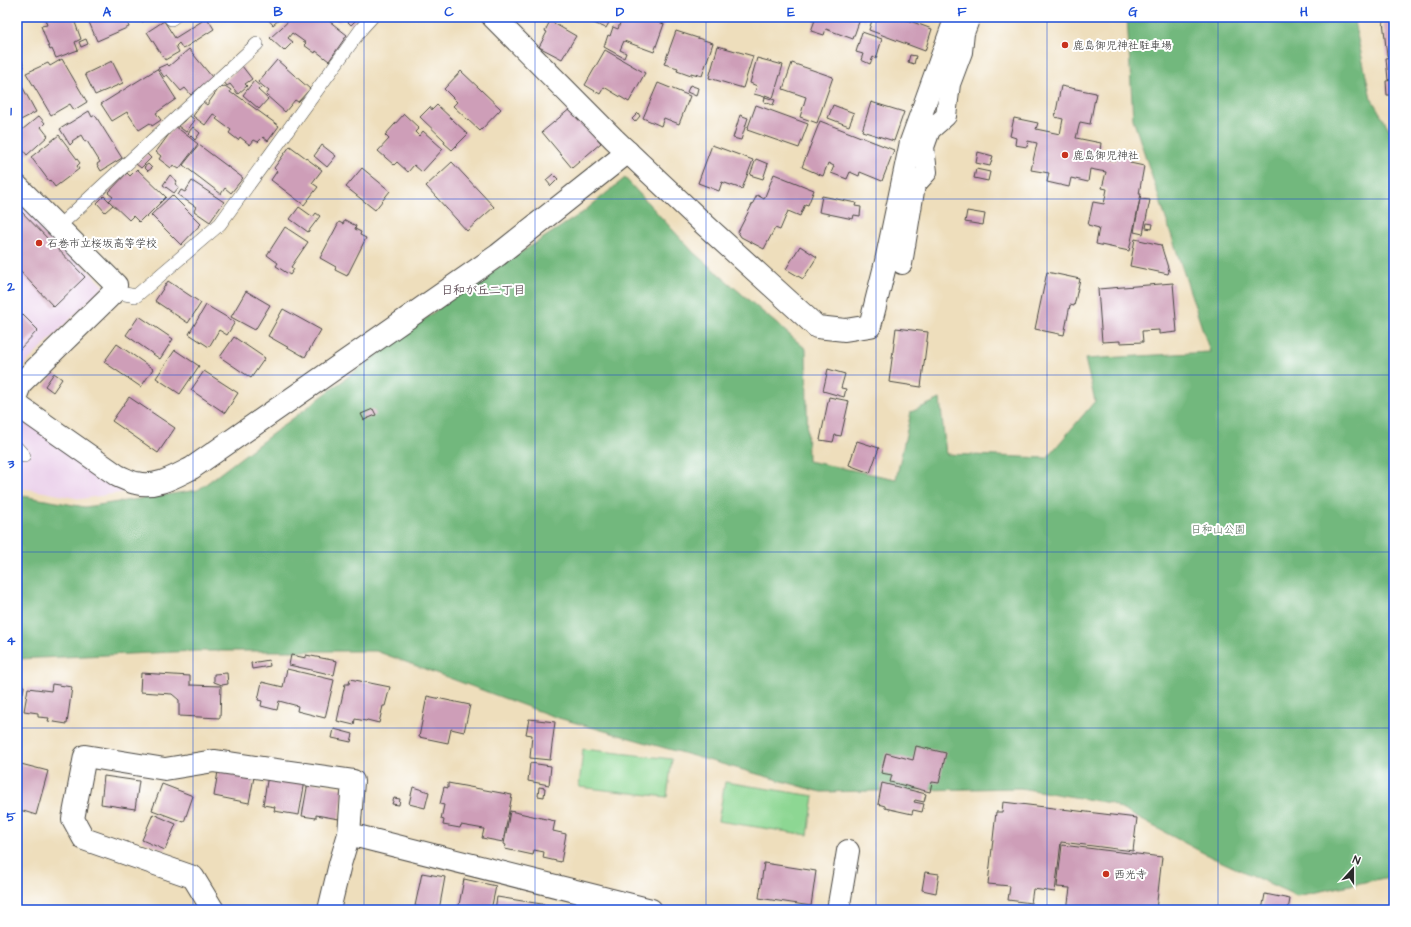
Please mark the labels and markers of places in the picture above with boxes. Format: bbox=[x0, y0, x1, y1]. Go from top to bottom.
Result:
place label: 鹿島御児神社駐車場 bbox=[1073, 38, 1172, 53]
marker: 鹿島御児神社駐車場 bbox=[1060, 40, 1070, 50]
place label: 鹿島御児神社 bbox=[1073, 148, 1139, 163]
marker: 鹿島御児神社 bbox=[1060, 150, 1070, 160]
place label: 石巻市立桜坂高等学校 bbox=[47, 236, 157, 251]
marker: 石巻市立桜坂高等学校 bbox=[34, 238, 44, 248]
place label: 西光寺 bbox=[1114, 867, 1147, 882]
marker: 西光寺 bbox=[1101, 869, 1111, 879]

